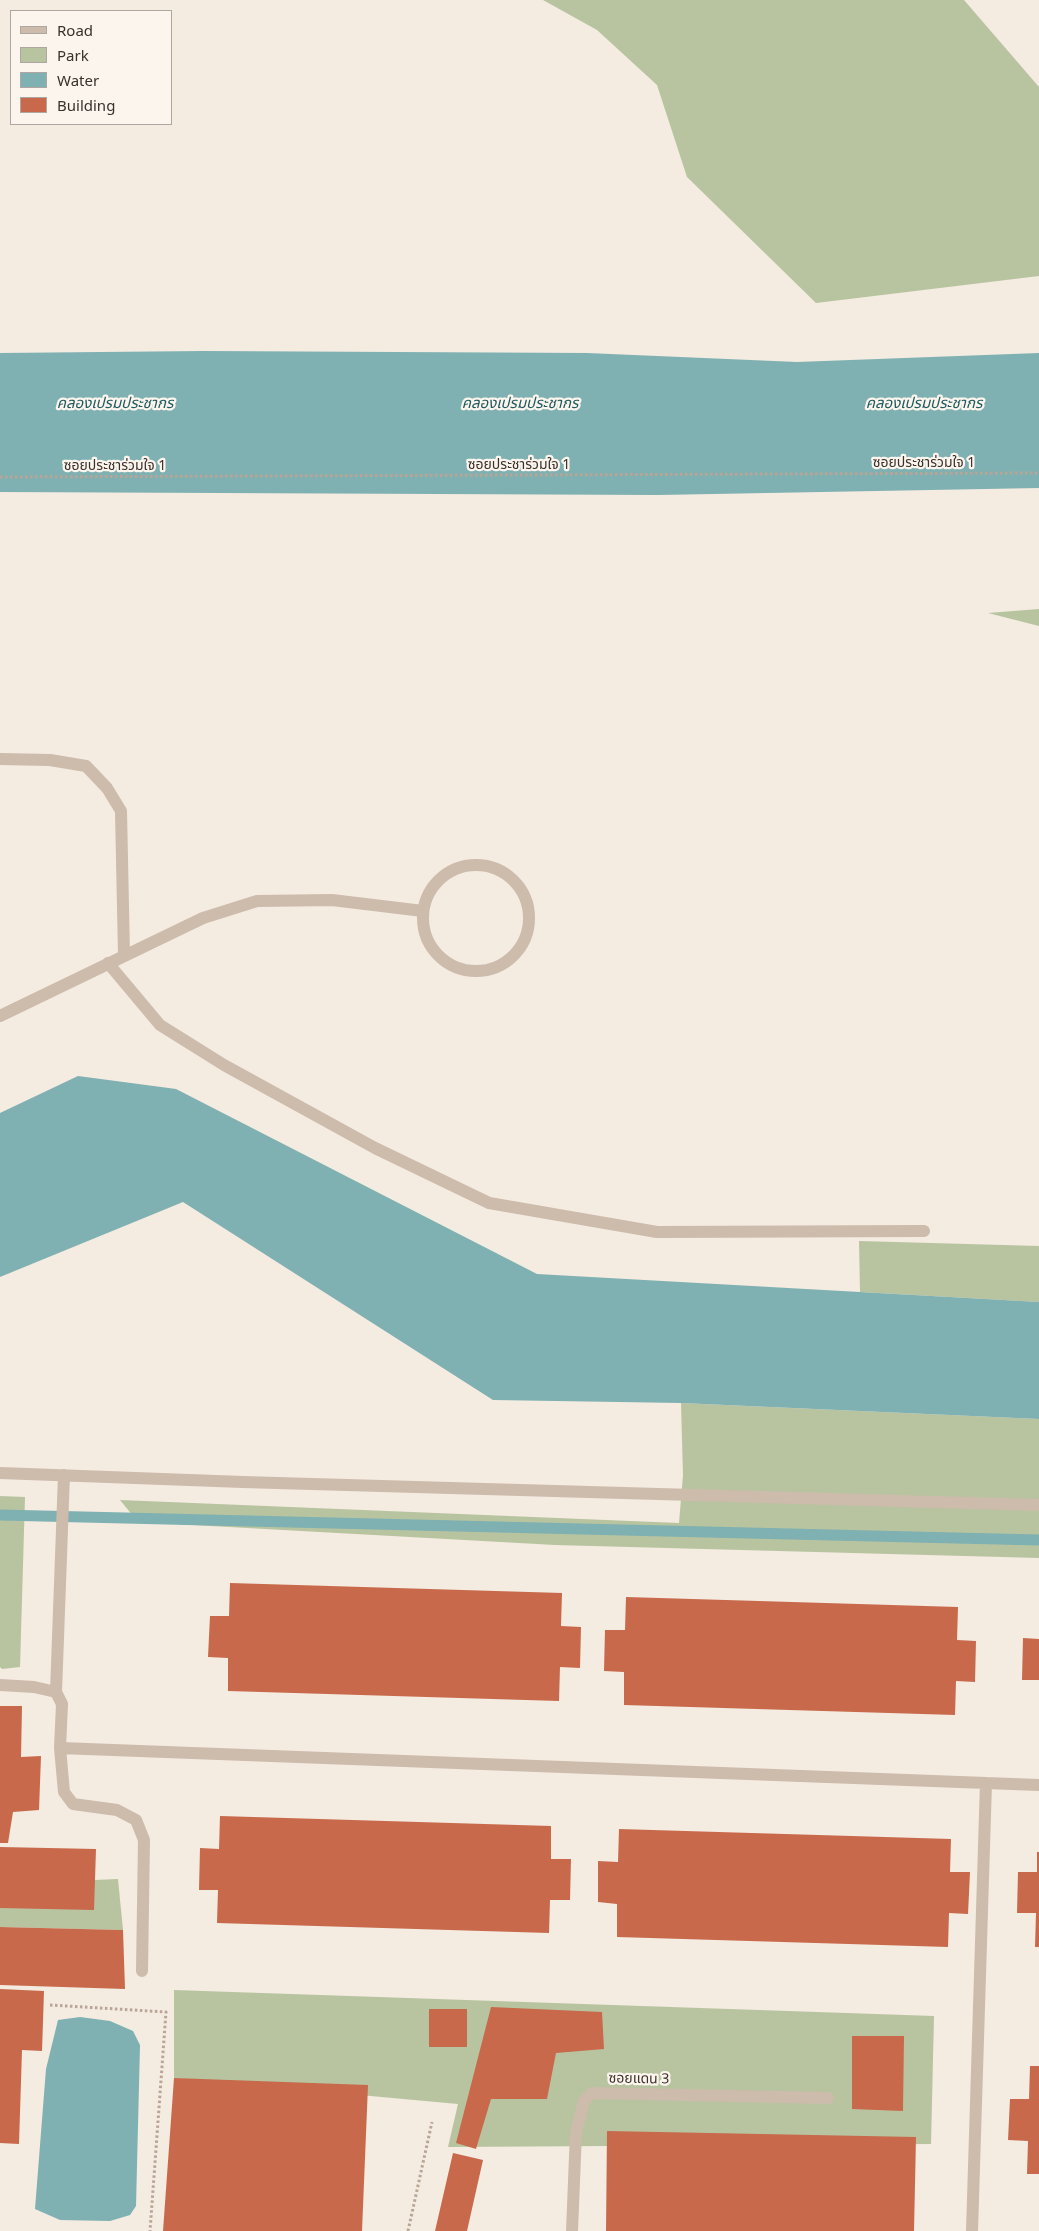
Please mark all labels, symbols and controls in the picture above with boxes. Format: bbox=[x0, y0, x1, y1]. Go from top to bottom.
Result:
legend bbox=[10, 10, 172, 125]
text: Road bbox=[57, 20, 93, 40]
text: Park bbox=[57, 45, 89, 65]
text: Water bbox=[57, 70, 99, 90]
text: Building bbox=[57, 95, 115, 115]
water label: คลองเปรมประชากร bbox=[57, 395, 173, 413]
water label: คลองเปรมประชากร bbox=[462, 395, 578, 413]
water label: คลองเปรมประชากร bbox=[866, 395, 982, 413]
street label: ซอยประชาร่วมใจ 1 bbox=[873, 455, 975, 471]
street label: ซอยประชาร่วมใจ 1 bbox=[468, 457, 570, 473]
street label: ซอยประชาร่วมใจ 1 bbox=[64, 458, 166, 474]
street label: ซอยแดน 3 bbox=[608, 2070, 670, 2088]

